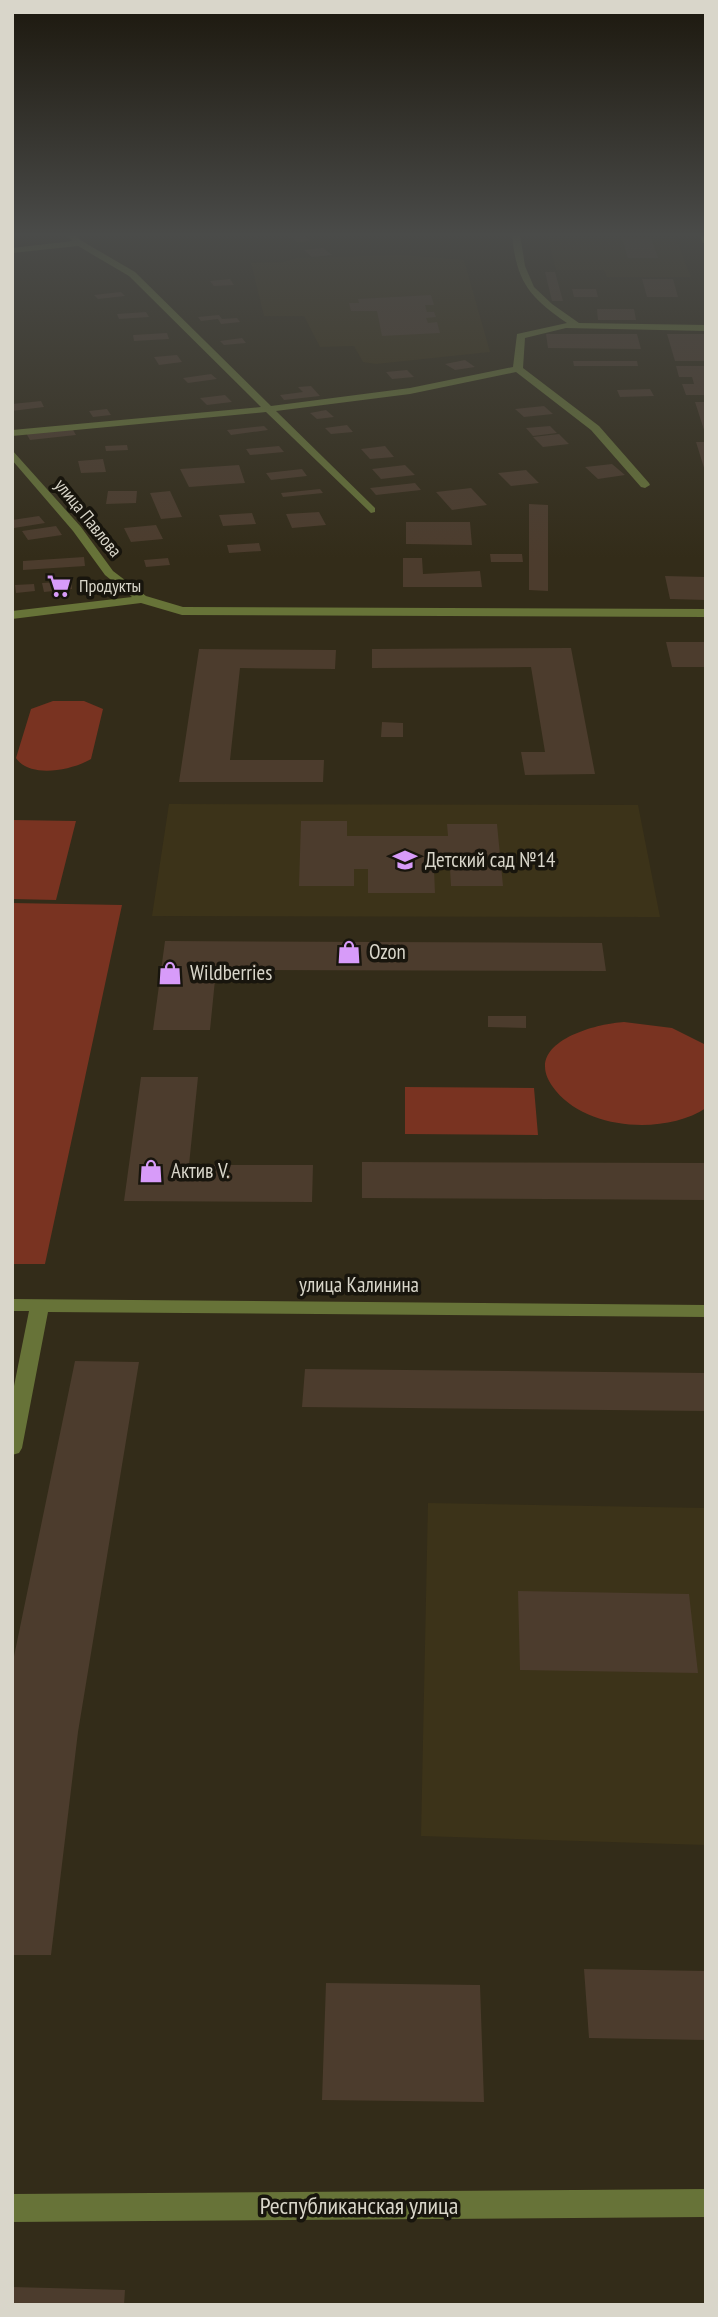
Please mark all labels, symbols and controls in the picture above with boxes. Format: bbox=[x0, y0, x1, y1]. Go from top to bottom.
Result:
street label: улица Павлова bbox=[50, 474, 127, 562]
supermarket icon: Продукты bbox=[45, 572, 73, 600]
place label: Продукты bbox=[79, 574, 141, 597]
school or university icon: Детский сад №14 bbox=[391, 846, 419, 874]
place label: Детский сад №14 bbox=[425, 846, 556, 873]
shop icon: Ozon bbox=[335, 938, 363, 966]
place label: Ozon bbox=[369, 938, 406, 965]
shop icon: Wildberries bbox=[156, 959, 184, 987]
place label: Wildberries bbox=[190, 959, 272, 986]
shop icon: Актив V. bbox=[137, 1157, 165, 1185]
place label: Актив V. bbox=[171, 1157, 230, 1184]
street label: улица Калинина bbox=[299, 1271, 419, 1298]
street label: Республиканская улица bbox=[260, 2190, 458, 2221]

